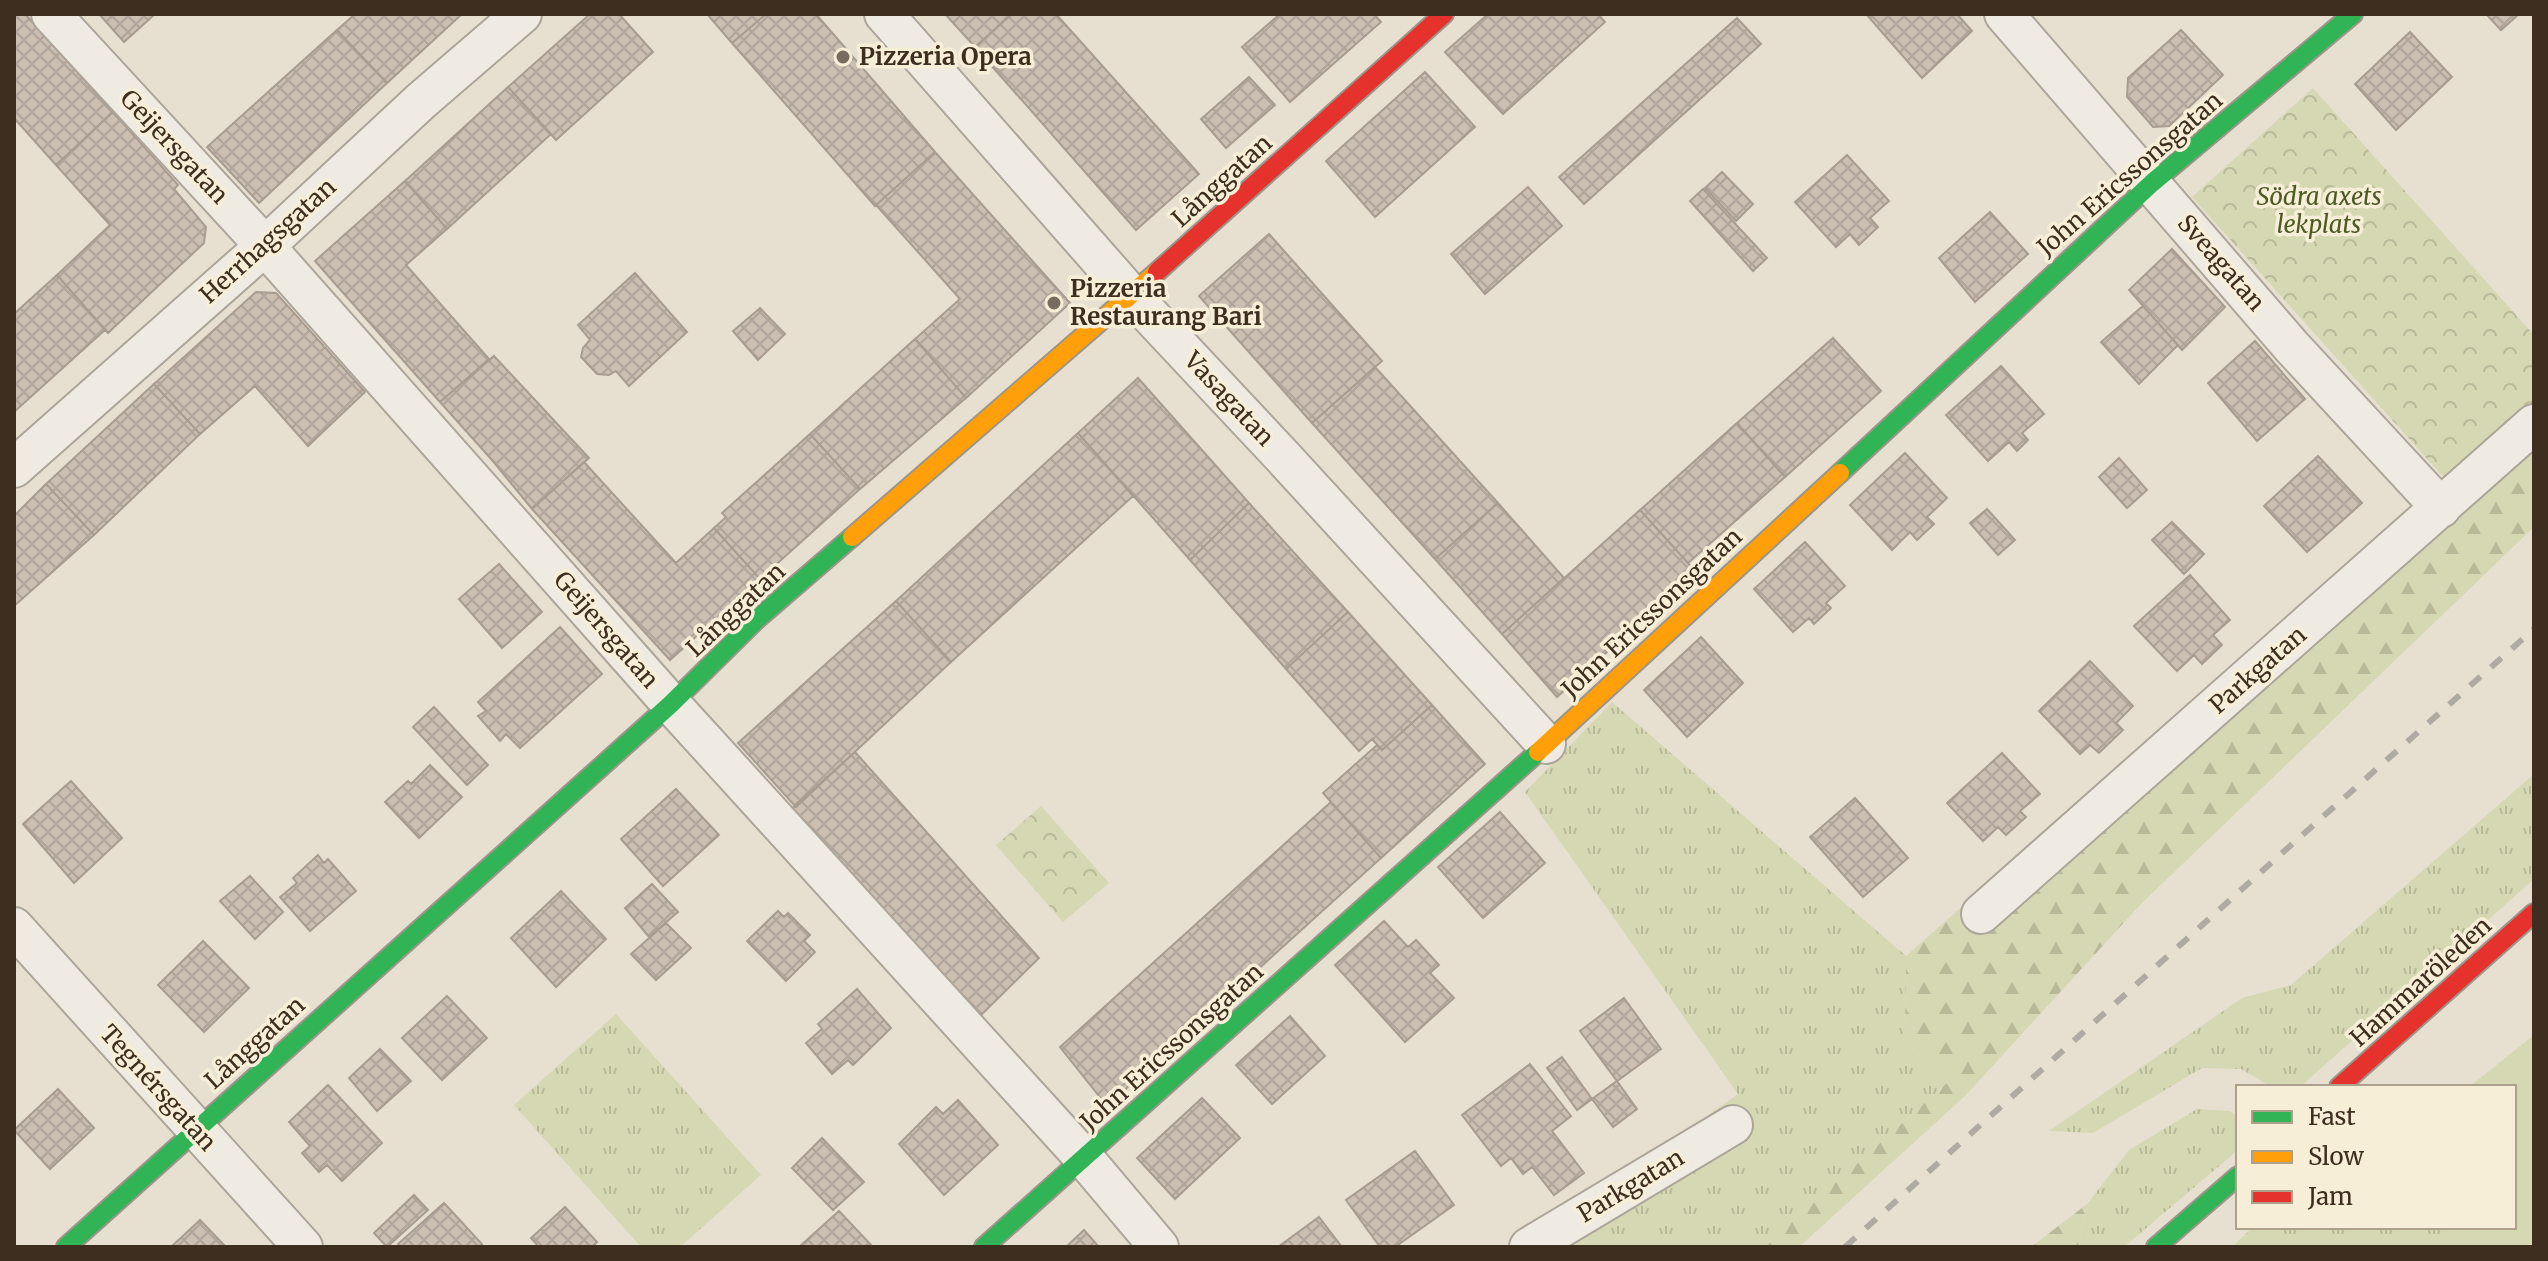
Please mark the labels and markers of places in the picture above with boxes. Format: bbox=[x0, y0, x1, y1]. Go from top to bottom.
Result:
place label: Pizzeria Opera bbox=[859, 41, 1032, 72]
marker: Pizzeria Opera bbox=[834, 48, 852, 66]
place label: Pizzeria Restaurang Bari bbox=[1070, 273, 1262, 332]
marker: Pizzeria Restaurang Bari bbox=[1045, 294, 1063, 312]

